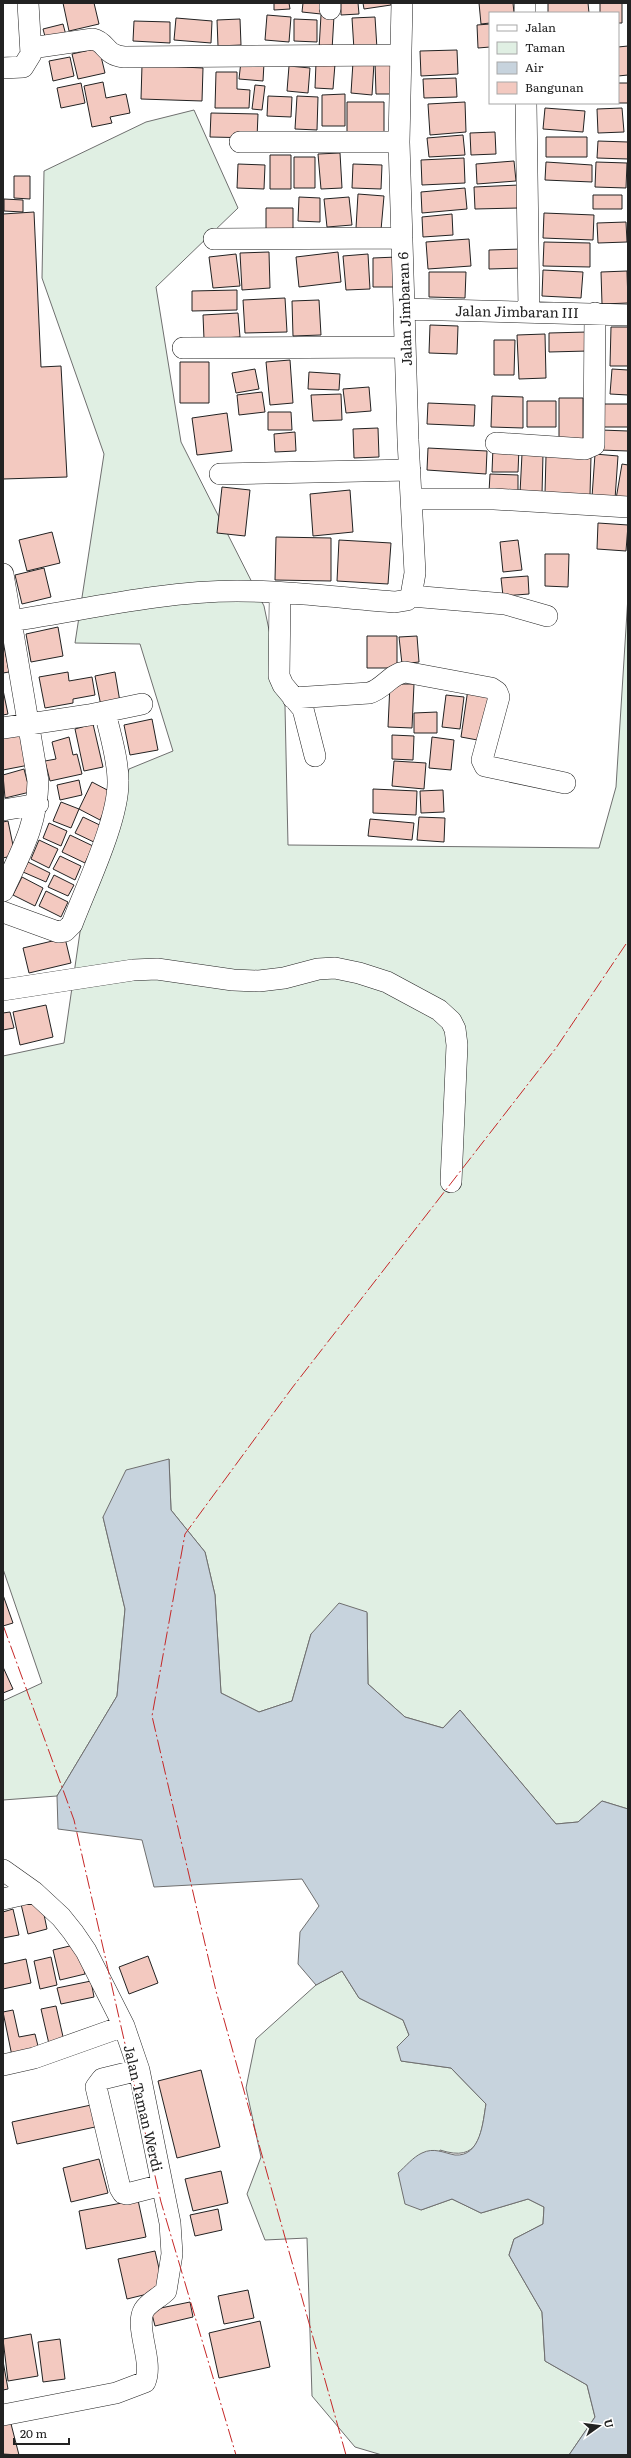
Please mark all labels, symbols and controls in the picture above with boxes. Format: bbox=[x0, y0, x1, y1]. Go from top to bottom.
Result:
legend bbox=[489, 12, 619, 104]
text: Jalan bbox=[525, 18, 556, 36]
text: Taman bbox=[525, 38, 565, 56]
text: Air bbox=[525, 58, 544, 76]
text: Bangunan bbox=[525, 78, 584, 96]
street label: Jalan Jimbaran 6 bbox=[392, 251, 416, 366]
street label: Jalan Jimbaran III bbox=[455, 300, 579, 322]
street label: Jalan Taman Werdi bbox=[120, 2043, 168, 2174]
north arrow bbox=[579, 2406, 619, 2446]
text: U bbox=[601, 2417, 619, 2430]
scale bar bbox=[14, 2420, 69, 2446]
text: 20 m bbox=[20, 2424, 47, 2442]

